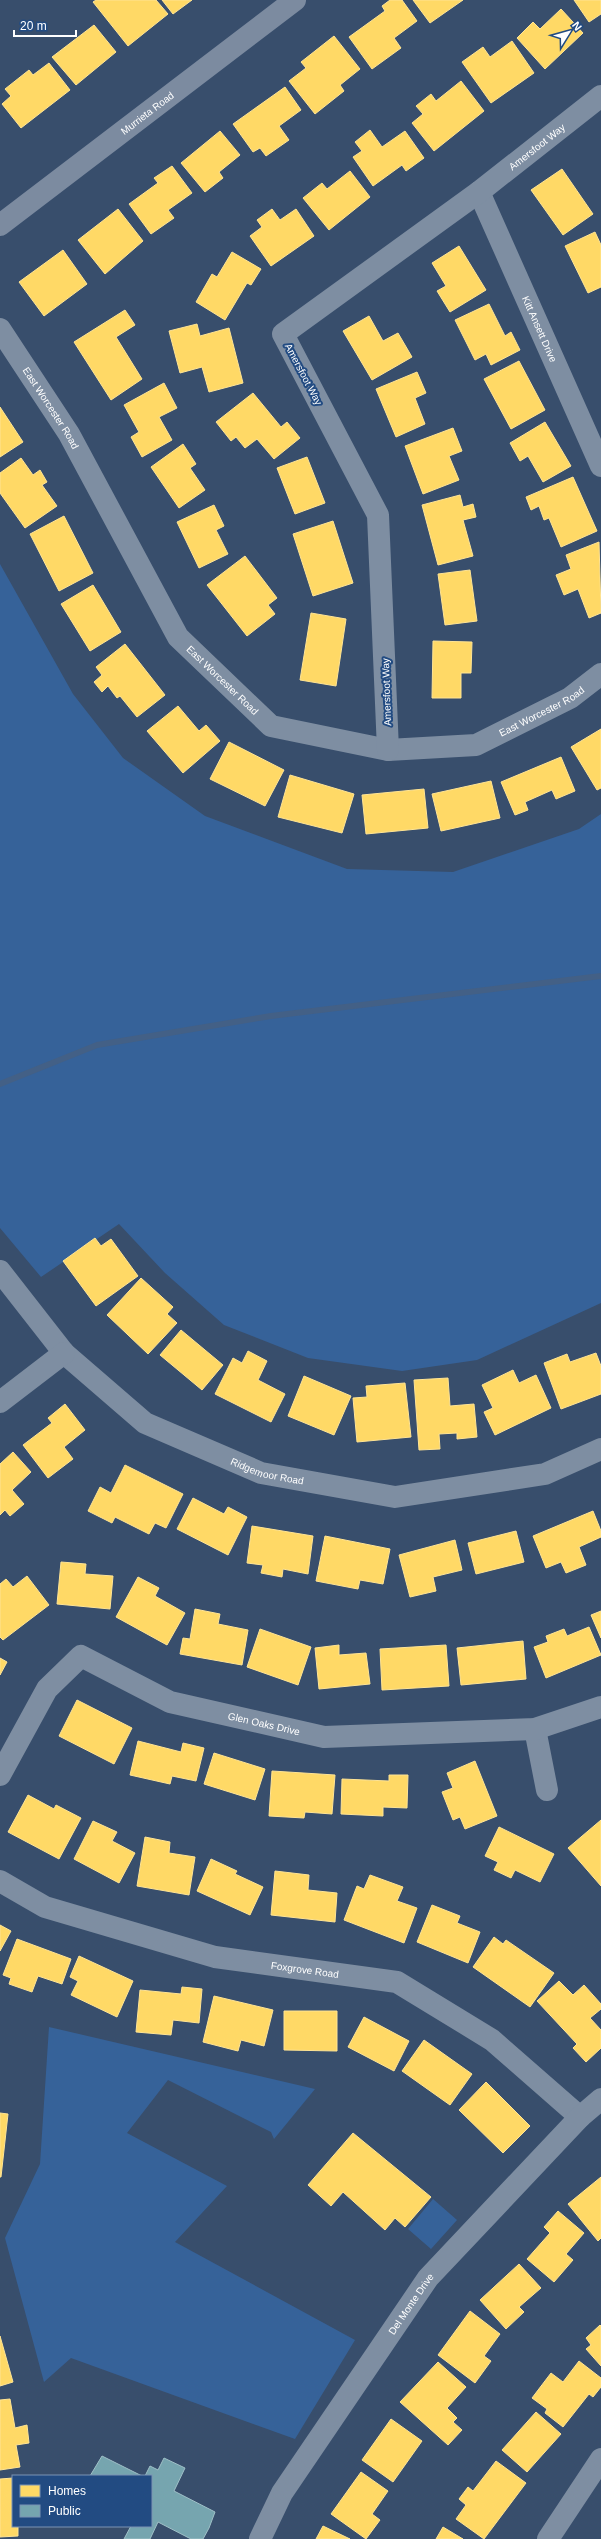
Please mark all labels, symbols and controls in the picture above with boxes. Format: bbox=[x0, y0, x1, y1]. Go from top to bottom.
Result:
scale bar bbox=[14, 12, 76, 38]
north arrow bbox=[549, 12, 589, 52]
text: 20 m bbox=[20, 19, 47, 33]
text: N bbox=[570, 19, 584, 33]
street label: Murrieta Road bbox=[119, 90, 176, 137]
street label: Amersfoot Way bbox=[507, 122, 567, 172]
street label: Kitt Ansett Drive bbox=[520, 294, 559, 364]
street label: Amersfoot Way bbox=[283, 342, 324, 407]
street label: East Worcester Road bbox=[21, 365, 81, 451]
street label: East Worcester Road bbox=[184, 643, 260, 717]
street label: Amersfoot Way bbox=[380, 658, 393, 726]
street label: East Worcester Road bbox=[497, 684, 586, 739]
street label: Ridgemoor Road bbox=[229, 1456, 305, 1487]
street label: Glen Oaks Drive bbox=[227, 1710, 301, 1737]
street label: Foxgrove Road bbox=[270, 1960, 340, 1980]
street label: Del Monte Drive bbox=[386, 2271, 436, 2337]
legend bbox=[12, 2475, 152, 2527]
text: Homes bbox=[48, 2484, 86, 2498]
text: Public bbox=[48, 2504, 81, 2518]

